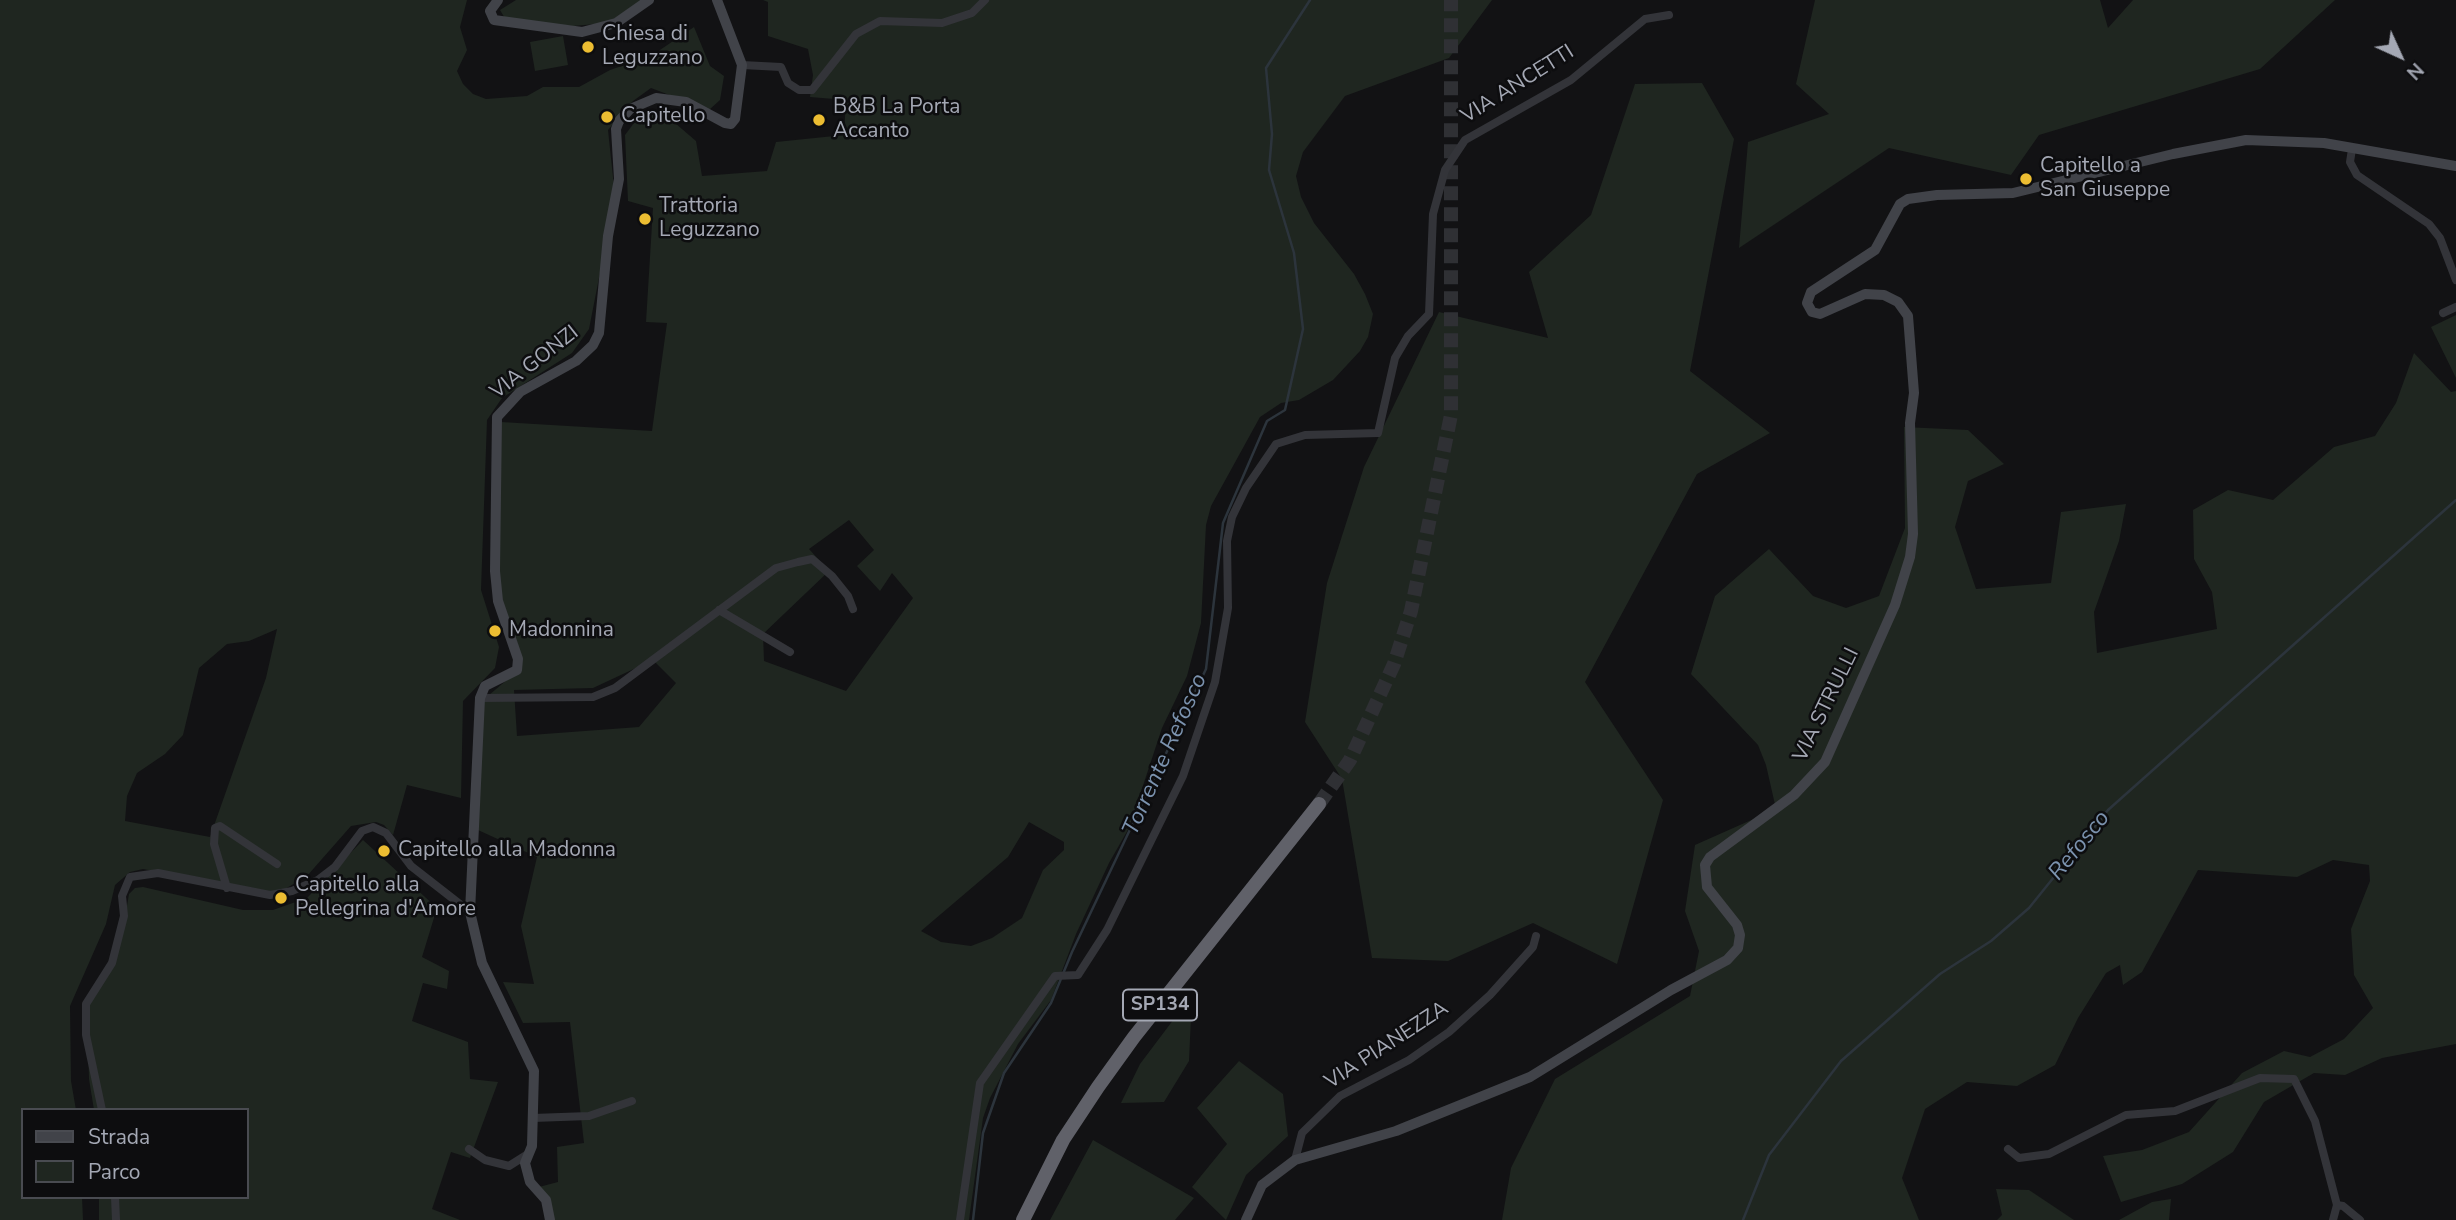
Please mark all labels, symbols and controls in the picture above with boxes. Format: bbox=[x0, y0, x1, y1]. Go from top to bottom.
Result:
north arrow bbox=[2365, 21, 2435, 91]
place label: Chiesa di Leguzzano bbox=[602, 22, 703, 72]
marker: Chiesa di Leguzzano bbox=[580, 39, 596, 55]
street label: VIA ANCETTI bbox=[1457, 40, 1579, 130]
text: N bbox=[2401, 57, 2429, 85]
place label: B&B La Porta Accanto bbox=[833, 95, 960, 145]
place label: Capitello bbox=[621, 104, 705, 130]
marker: Capitello bbox=[599, 109, 615, 125]
marker: B&B La Porta Accanto bbox=[811, 112, 827, 128]
place label: Capitello a San Giuseppe bbox=[2040, 154, 2170, 204]
marker: Capitello a San Giuseppe bbox=[2018, 171, 2034, 187]
place label: Trattoria Leguzzano bbox=[659, 194, 760, 244]
marker: Trattoria Leguzzano bbox=[637, 211, 653, 227]
street label: VIA GONZI bbox=[486, 321, 584, 405]
place label: Madonnina bbox=[509, 618, 614, 644]
marker: Madonnina bbox=[487, 623, 503, 639]
street label: VIA STRULLI bbox=[1789, 644, 1865, 766]
water label: Torrente Refosco bbox=[1118, 670, 1214, 840]
water label: Refosco bbox=[2044, 806, 2116, 886]
place label: Capitello alla Madonna bbox=[398, 838, 616, 864]
marker: Capitello alla Madonna bbox=[376, 843, 392, 859]
place label: Capitello alla Pellegrina d'Amore bbox=[295, 873, 476, 923]
marker: Capitello alla Pellegrina d'Amore bbox=[273, 890, 289, 906]
road number: SP134 bbox=[1123, 990, 1197, 1021]
street label: VIA PIANEZZA bbox=[1321, 997, 1453, 1095]
legend bbox=[21, 1108, 248, 1199]
text: Strada bbox=[88, 1123, 150, 1151]
text: Parco bbox=[88, 1158, 141, 1186]

